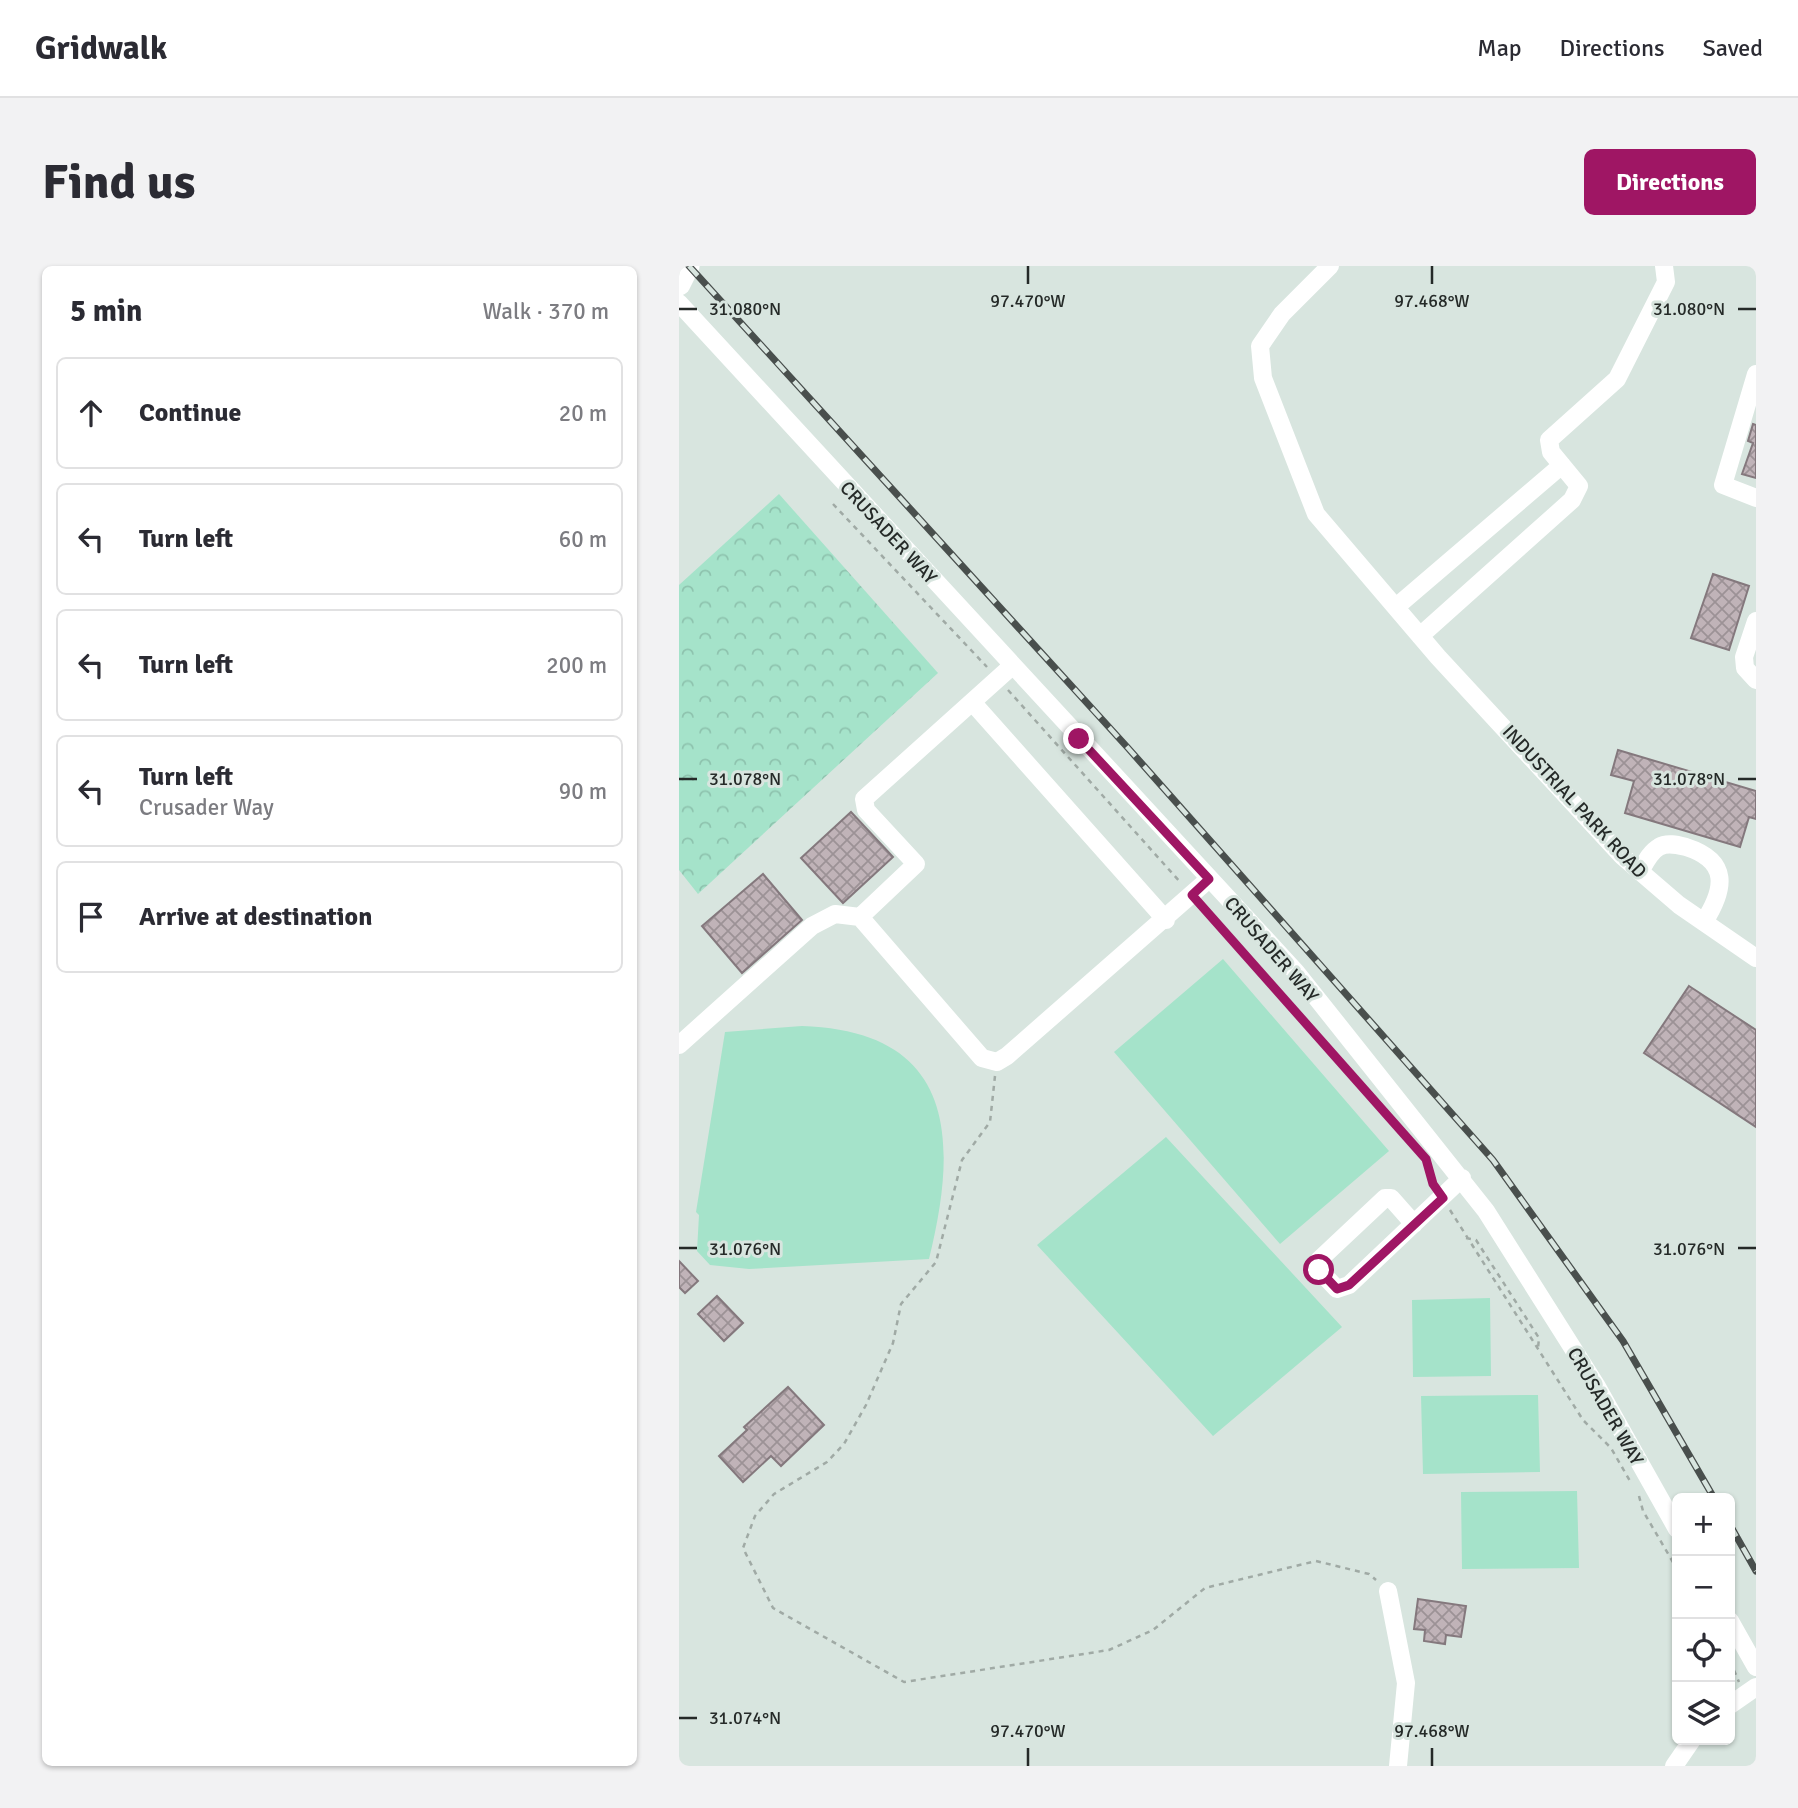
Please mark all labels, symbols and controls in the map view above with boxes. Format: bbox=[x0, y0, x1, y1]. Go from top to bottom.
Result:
text: Gridwalk bbox=[35, 28, 167, 69]
text: Map bbox=[1477, 33, 1522, 63]
text: Directions bbox=[1560, 33, 1665, 63]
text: Saved bbox=[1703, 33, 1763, 63]
button: Directions bbox=[1584, 149, 1756, 215]
text: Find us bbox=[42, 152, 195, 212]
text: 97.470°W bbox=[990, 290, 1066, 312]
text: 97.468°W bbox=[1394, 290, 1470, 312]
text: 5 min bbox=[70, 293, 142, 330]
text: Walk · 370 m bbox=[483, 297, 609, 326]
text: 31.080°N bbox=[709, 298, 781, 320]
text: 31.080°N bbox=[1653, 298, 1725, 320]
icon: ahead bbox=[72, 394, 110, 432]
text: Continue bbox=[139, 397, 241, 429]
text: 20 m bbox=[559, 399, 607, 428]
street label: CRUSADER WAY bbox=[834, 476, 942, 589]
icon: left bbox=[72, 520, 110, 558]
text: Turn left bbox=[139, 523, 233, 555]
text: 60 m bbox=[559, 525, 607, 554]
icon: left bbox=[72, 646, 110, 684]
text: Turn left bbox=[139, 649, 233, 681]
text: 200 m bbox=[546, 651, 607, 680]
street label: INDUSTRIAL PARK ROAD bbox=[1497, 720, 1652, 883]
route end bbox=[1063, 723, 1094, 754]
text: Turn left bbox=[139, 761, 233, 793]
text: 31.078°N bbox=[709, 768, 781, 790]
text: 31.078°N bbox=[1653, 768, 1725, 790]
icon: left bbox=[72, 772, 110, 810]
text: 90 m bbox=[559, 777, 607, 806]
text: Crusader Way bbox=[139, 793, 274, 822]
street label: CRUSADER WAY bbox=[1219, 892, 1324, 1008]
icon: arrive bbox=[72, 898, 110, 936]
text: Arrive at destination bbox=[139, 901, 372, 933]
text: 31.076°N bbox=[709, 1238, 781, 1260]
text: 31.076°N bbox=[1653, 1238, 1725, 1260]
route start bbox=[1303, 1254, 1334, 1285]
street label: CRUSADER WAY bbox=[1562, 1343, 1649, 1470]
map controls bbox=[1672, 1493, 1735, 1745]
button: + bbox=[1672, 1493, 1735, 1556]
button: − bbox=[1672, 1556, 1735, 1619]
button: locate bbox=[1672, 1619, 1735, 1682]
button: layers bbox=[1672, 1682, 1735, 1745]
text: 31.074°N bbox=[709, 1707, 781, 1729]
text: 97.470°W bbox=[990, 1720, 1066, 1742]
text: 97.468°W bbox=[1394, 1720, 1470, 1742]

